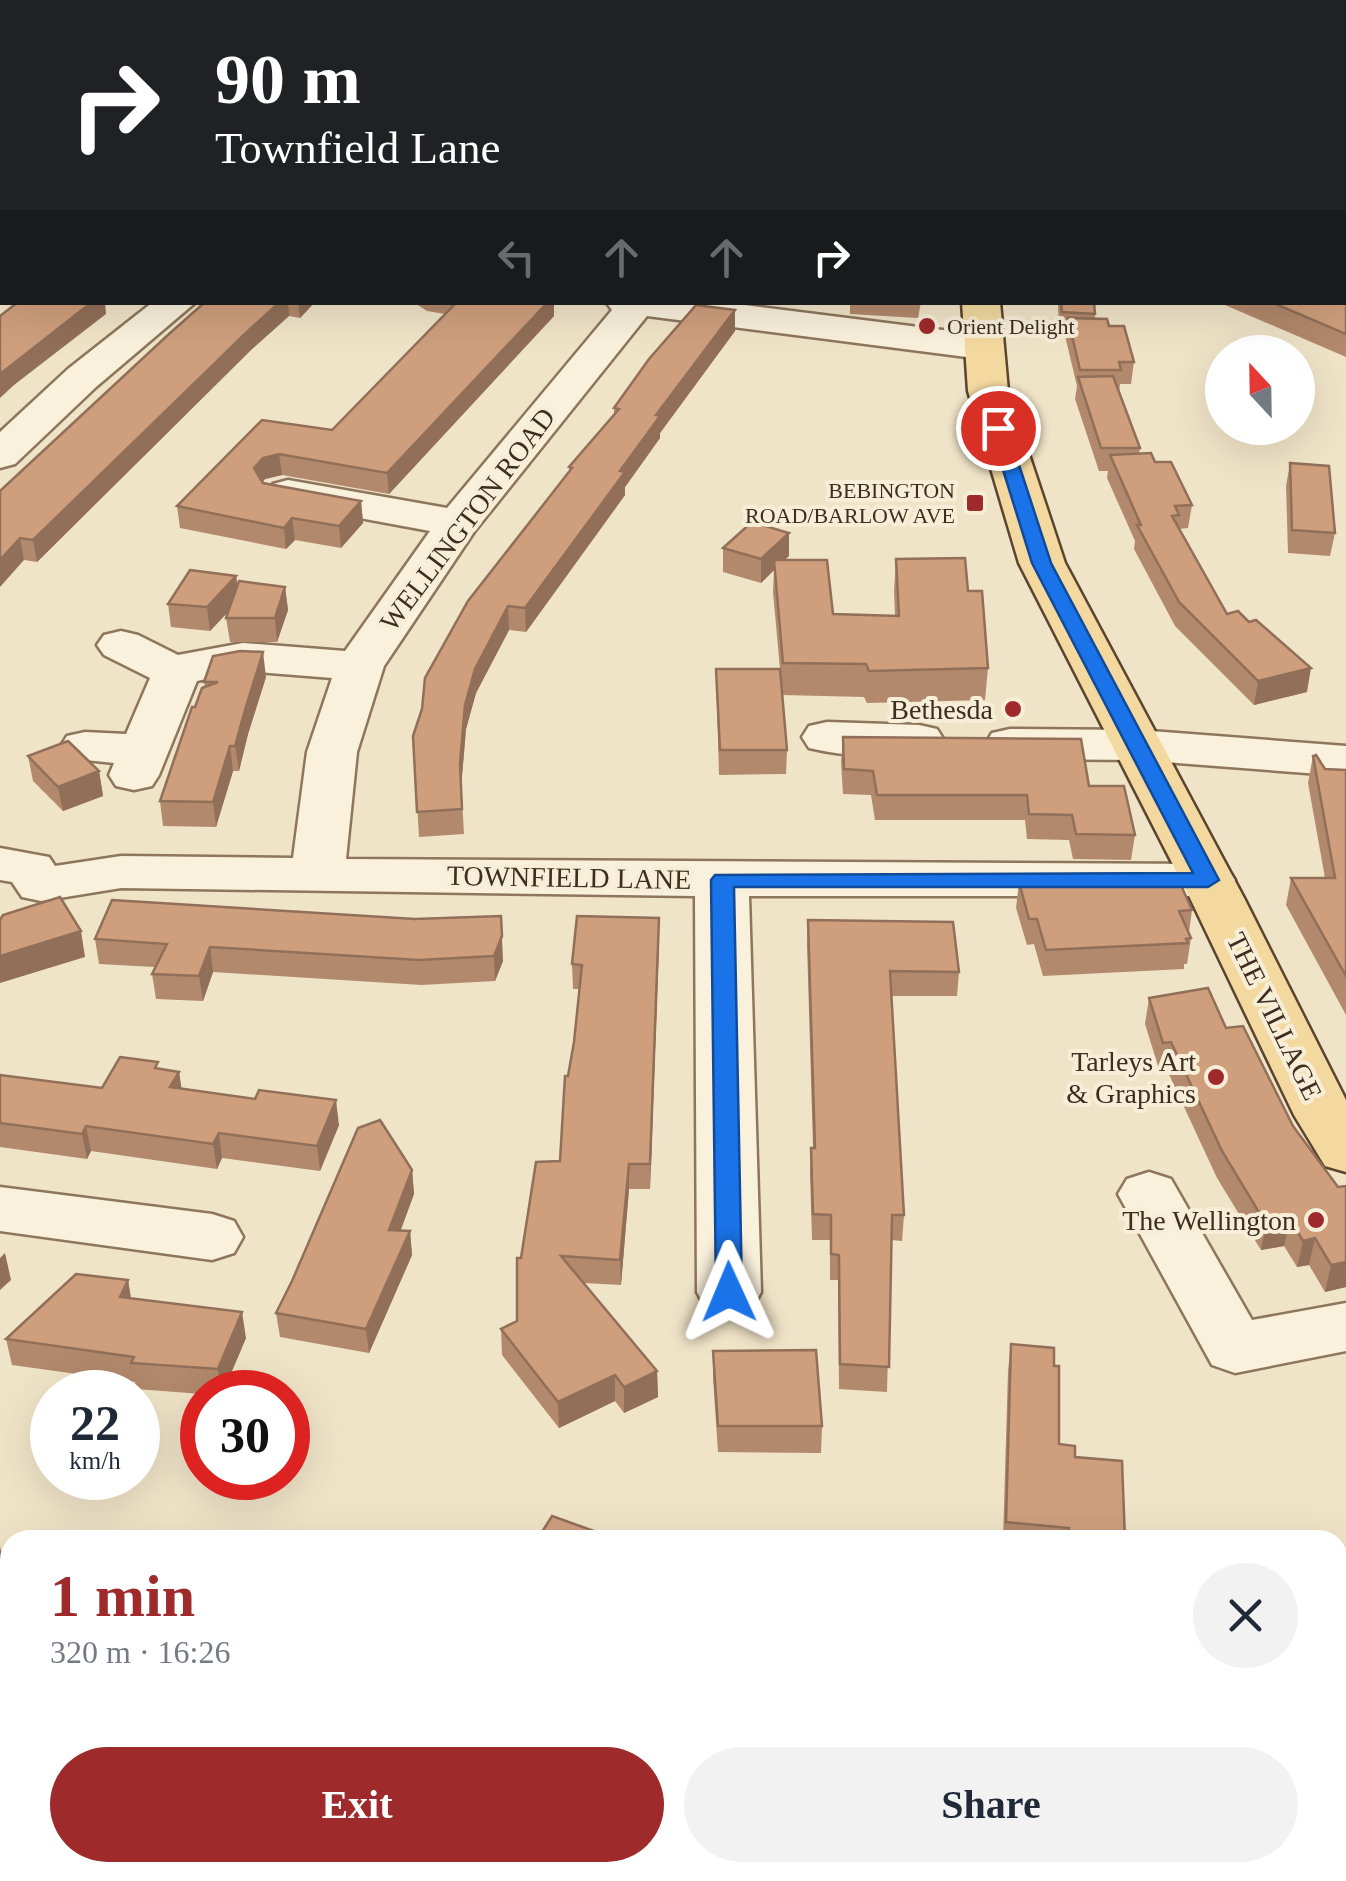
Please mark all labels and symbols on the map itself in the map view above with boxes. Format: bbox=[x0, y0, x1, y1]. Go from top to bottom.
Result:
place label: Orient Delight bbox=[947, 314, 1075, 339]
marker: Orient Delight bbox=[916, 315, 938, 337]
north arrow bbox=[1205, 335, 1315, 445]
pin bbox=[956, 386, 1041, 471]
street label: WELLINGTON ROAD bbox=[374, 402, 561, 637]
place label: BEBINGTON ROAD/BARLOW AVE bbox=[745, 478, 955, 528]
marker: BEBINGTON ROAD/BARLOW AVE bbox=[964, 492, 986, 514]
place label: Bethesda bbox=[890, 694, 994, 725]
marker: Bethesda bbox=[1002, 698, 1024, 720]
street label: TOWNFIELD LANE bbox=[447, 860, 691, 895]
street label: THE VILLAGE bbox=[1221, 928, 1328, 1105]
place label: Tarleys Art & Graphics bbox=[1066, 1046, 1196, 1109]
marker: Tarleys Art & Graphics bbox=[1205, 1066, 1227, 1088]
place label: The Wellington bbox=[1122, 1205, 1296, 1236]
marker: The Wellington bbox=[1305, 1209, 1327, 1231]
position arrow bbox=[677, 1240, 781, 1344]
speed limit sign: 30 bbox=[180, 1370, 310, 1500]

